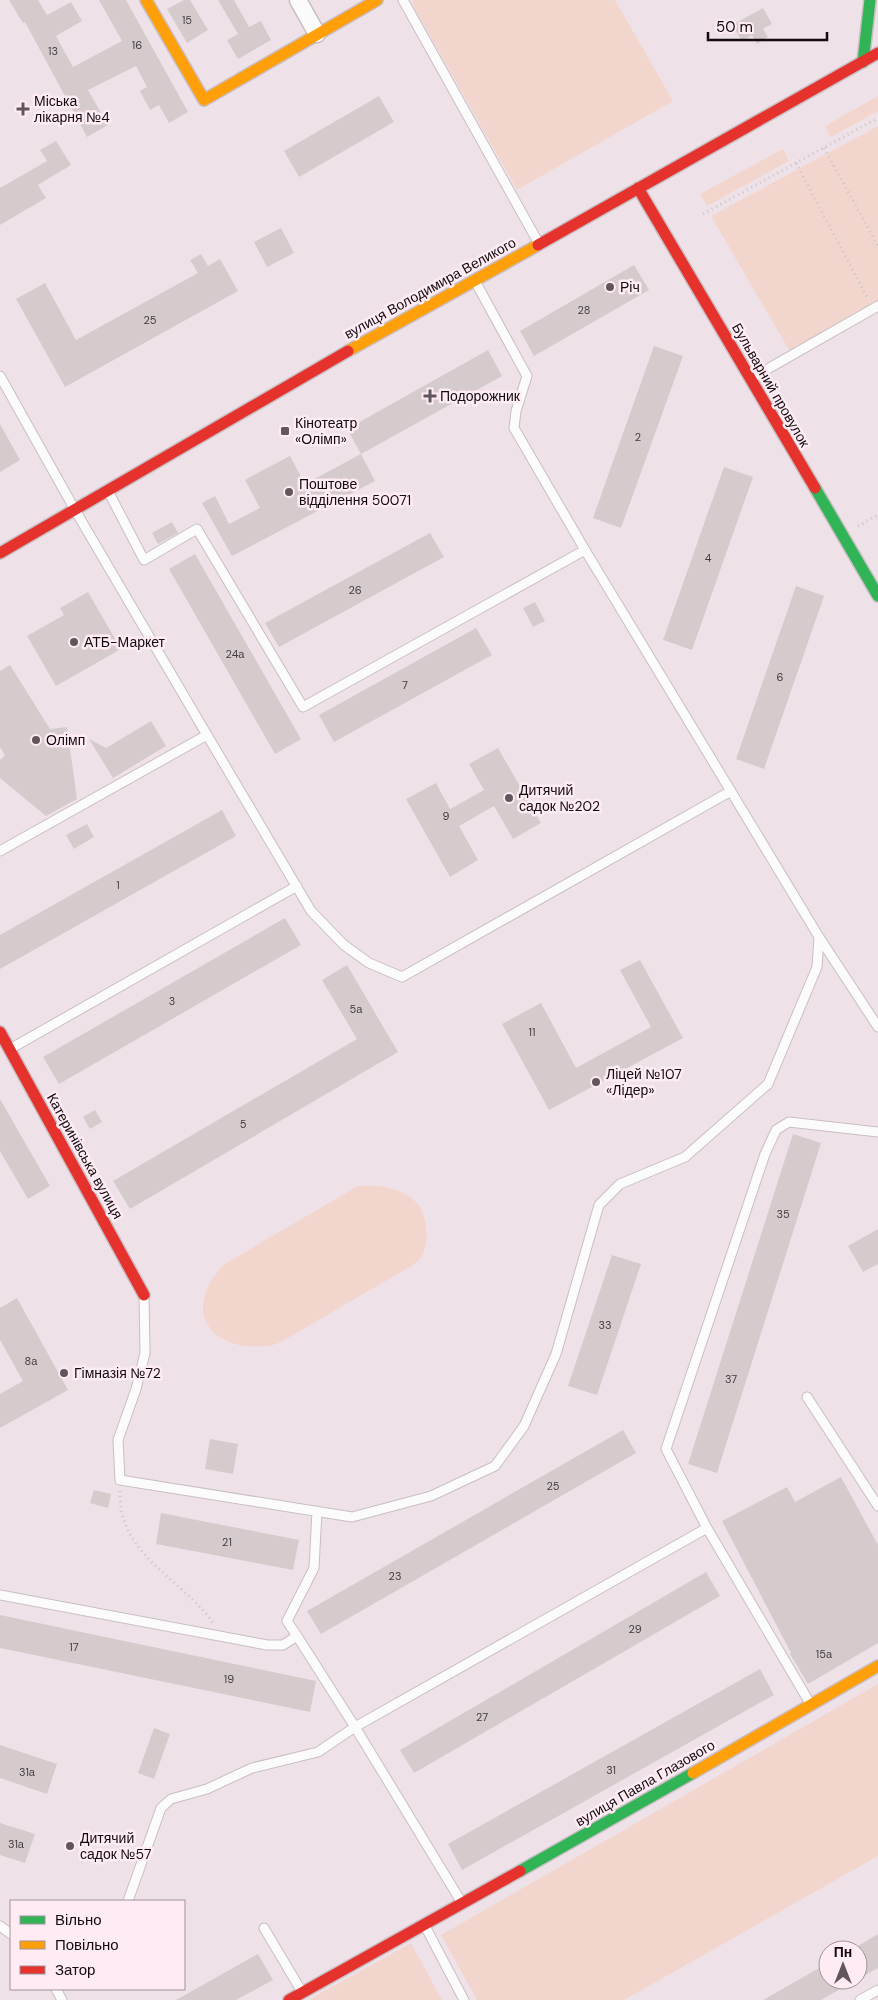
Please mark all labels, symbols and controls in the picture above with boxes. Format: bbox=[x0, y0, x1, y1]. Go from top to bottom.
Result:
scale bar bbox=[708, 10, 827, 42]
house number: 15 bbox=[182, 13, 192, 27]
text: 50 m bbox=[716, 17, 753, 37]
house number: 16 bbox=[132, 38, 142, 52]
house number: 13 bbox=[48, 44, 58, 58]
place label: Міська лікарня №4 bbox=[34, 92, 110, 126]
marker: Міська лікарня №4 bbox=[16, 102, 30, 116]
street label: вулиця Володимира Великого bbox=[341, 233, 519, 343]
place label: Річ bbox=[620, 278, 640, 296]
marker: Річ bbox=[604, 281, 616, 293]
house number: 28 bbox=[578, 303, 590, 317]
house number: 25 bbox=[143, 313, 157, 327]
street label: Бульварний провулок bbox=[728, 320, 814, 451]
place label: Подорожник bbox=[440, 387, 521, 405]
marker: Подорожник bbox=[424, 390, 436, 402]
place label: Кінотеатр «Олімп» bbox=[295, 414, 357, 448]
marker: Кінотеатр «Олімп» bbox=[279, 425, 291, 437]
house number: 2 bbox=[635, 430, 641, 444]
place label: Поштове відділення 50071 bbox=[299, 475, 411, 509]
marker: Поштове відділення 50071 bbox=[283, 486, 295, 498]
house number: 4 bbox=[705, 551, 712, 565]
house number: 26 bbox=[348, 583, 362, 597]
place label: АТБ-Маркет bbox=[84, 633, 166, 651]
marker: АТБ-Маркет bbox=[68, 636, 80, 648]
house number: 24а bbox=[226, 647, 245, 661]
house number: 6 bbox=[777, 670, 784, 684]
house number: 7 bbox=[402, 678, 408, 692]
place label: Олімп bbox=[46, 731, 85, 749]
marker: Олімп bbox=[30, 734, 42, 746]
place label: Дитячий садок №202 bbox=[519, 781, 600, 815]
marker: Дитячий садок №202 bbox=[503, 792, 515, 804]
house number: 9 bbox=[443, 809, 450, 823]
house number: 1 bbox=[116, 878, 120, 892]
house number: 3 bbox=[169, 994, 175, 1008]
house number: 5а bbox=[350, 1002, 363, 1016]
house number: 11 bbox=[529, 1025, 535, 1039]
place label: Ліцей №107 «Лідер» bbox=[606, 1065, 682, 1099]
marker: Ліцей №107 «Лідер» bbox=[590, 1076, 602, 1088]
street label: Катеринівська вулиця bbox=[43, 1090, 127, 1222]
house number: 5 bbox=[240, 1117, 247, 1131]
house number: 35 bbox=[776, 1207, 790, 1221]
house number: 33 bbox=[598, 1318, 612, 1332]
house number: 8а bbox=[25, 1354, 38, 1368]
place label: Гімназія №72 bbox=[74, 1364, 161, 1382]
marker: Гімназія №72 bbox=[58, 1367, 70, 1379]
house number: 37 bbox=[725, 1372, 737, 1386]
house number: 25 bbox=[546, 1479, 560, 1493]
house number: 21 bbox=[222, 1535, 232, 1549]
house number: 23 bbox=[389, 1569, 401, 1583]
house number: 29 bbox=[628, 1622, 642, 1636]
house number: 17 bbox=[69, 1640, 79, 1654]
house number: 15а bbox=[816, 1647, 833, 1661]
house number: 19 bbox=[224, 1672, 234, 1686]
house number: 27 bbox=[476, 1710, 488, 1724]
street label: вулиця Павла Глазового bbox=[572, 1736, 718, 1830]
house number: 31 bbox=[606, 1763, 616, 1777]
house number: 31а bbox=[19, 1765, 36, 1779]
place label: Дитячий садок №57 bbox=[80, 1829, 151, 1863]
house number: 31а bbox=[8, 1837, 25, 1851]
marker: Дитячий садок №57 bbox=[64, 1840, 76, 1852]
legend bbox=[10, 1900, 185, 1990]
text: Вільно bbox=[55, 1910, 102, 1930]
text: Повільно bbox=[55, 1935, 119, 1955]
north arrow bbox=[818, 1940, 868, 1990]
text: Пн bbox=[834, 1943, 852, 1961]
text: Затор bbox=[55, 1960, 95, 1980]

